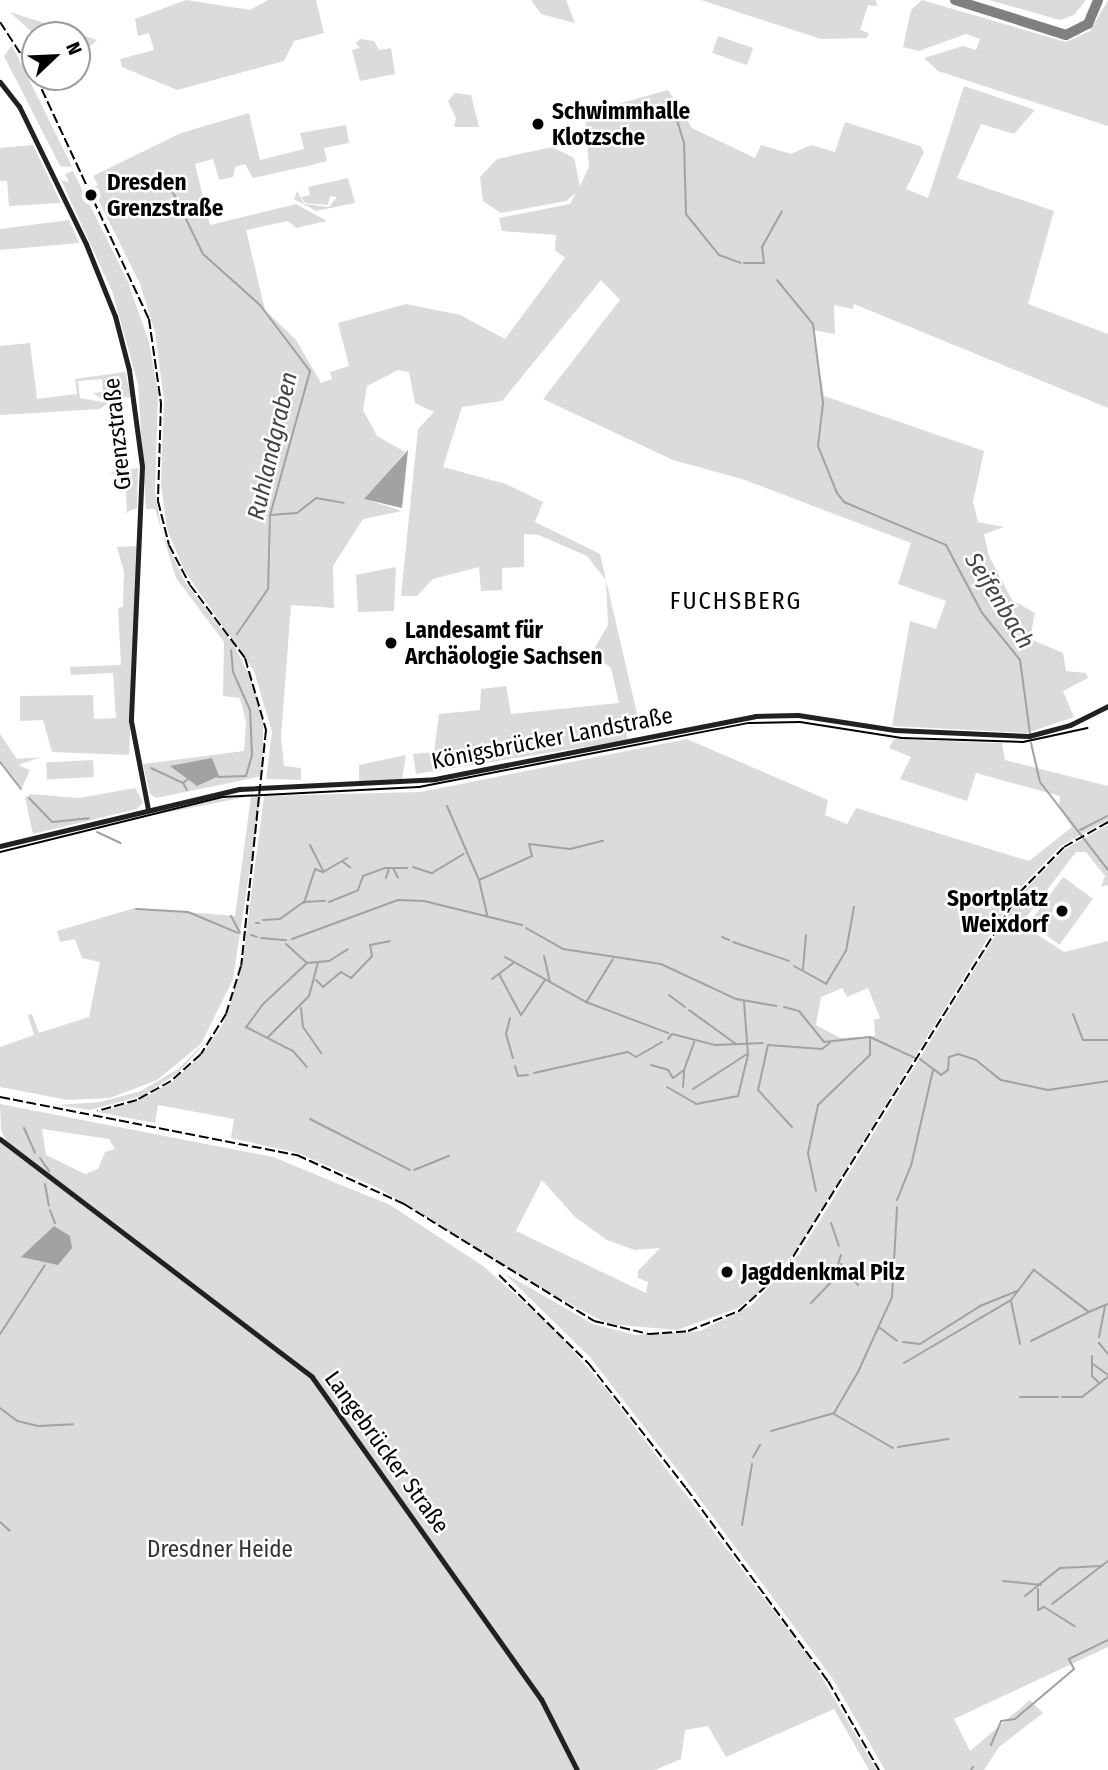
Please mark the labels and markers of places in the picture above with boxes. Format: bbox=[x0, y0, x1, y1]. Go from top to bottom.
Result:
place label: Schwimmhalle Klotzsche bbox=[552, 97, 690, 151]
marker: Schwimmhalle Klotzsche bbox=[530, 116, 546, 132]
place label: Dresden Grenzstraße bbox=[107, 168, 223, 222]
marker: Dresden Grenzstraße bbox=[81, 185, 101, 205]
place label: Landesamt für Archäologie Sachsen bbox=[405, 616, 603, 670]
marker: Landesamt für Archäologie Sachsen bbox=[383, 635, 399, 651]
place label: Sportplatz Weixdorf bbox=[947, 884, 1048, 938]
marker: Sportplatz Weixdorf bbox=[1054, 903, 1070, 919]
place label: Jagddenkmal Pilz bbox=[741, 1258, 905, 1286]
marker: Jagddenkmal Pilz bbox=[719, 1264, 735, 1280]

